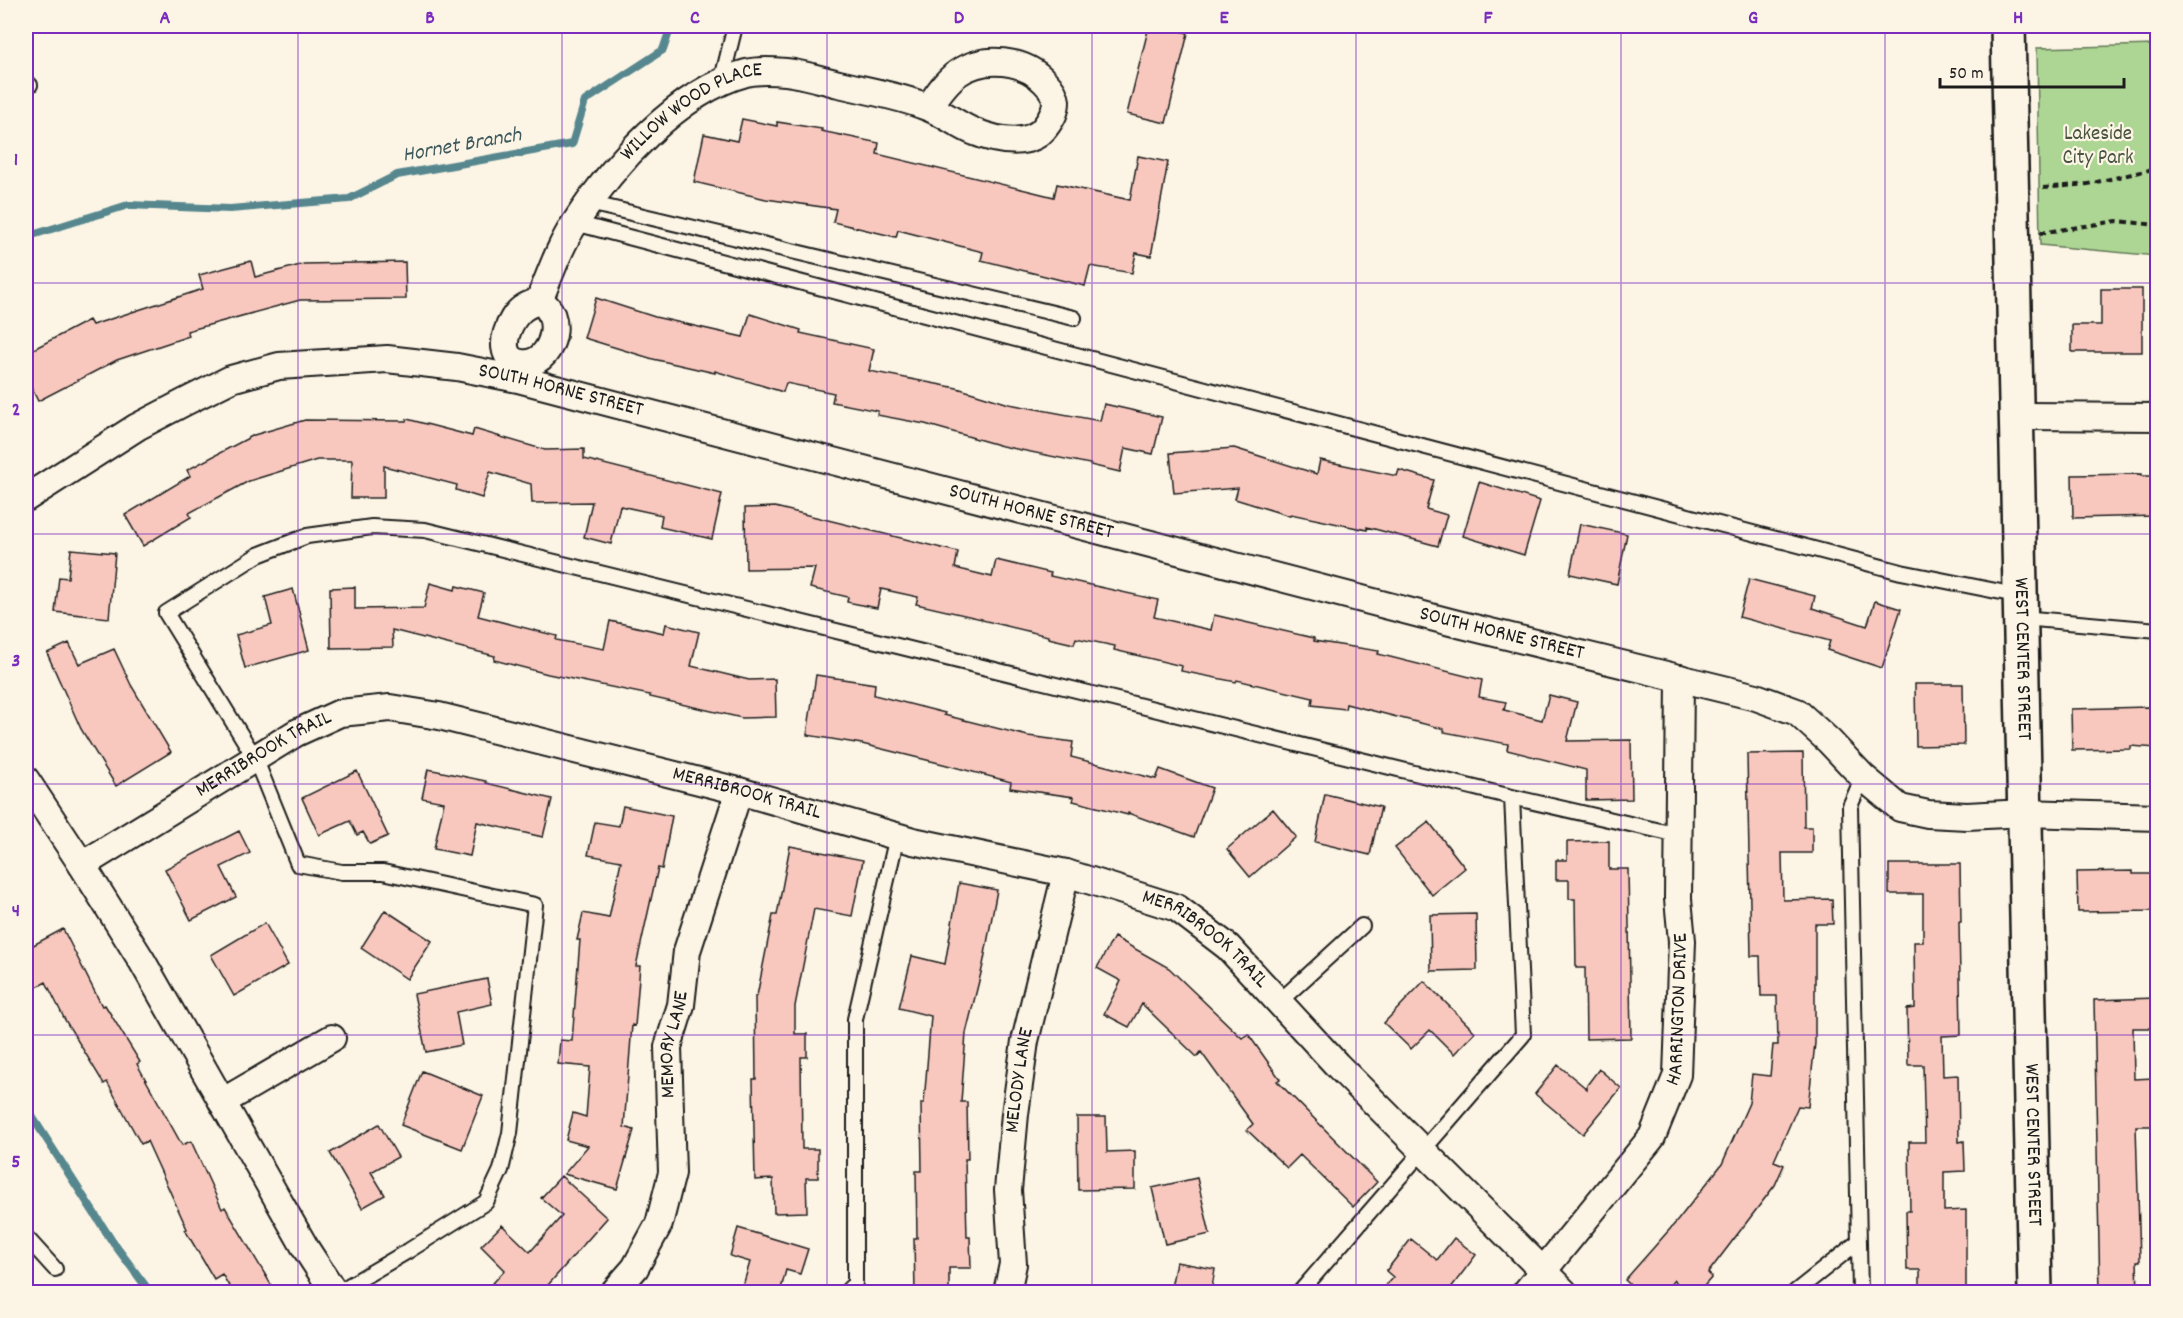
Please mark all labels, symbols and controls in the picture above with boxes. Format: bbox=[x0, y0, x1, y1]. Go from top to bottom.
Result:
text: A bbox=[160, 5, 171, 33]
text: B bbox=[425, 5, 435, 33]
text: C bbox=[690, 5, 700, 33]
text: D bbox=[954, 5, 965, 33]
text: E bbox=[1219, 5, 1229, 33]
text: F bbox=[1484, 5, 1494, 33]
text: G bbox=[1748, 5, 1758, 33]
text: H bbox=[2013, 5, 2023, 33]
scale bar bbox=[1940, 51, 2124, 89]
street label: WILLOW WOOD PLACE bbox=[614, 56, 764, 168]
text: 50 m bbox=[1949, 62, 1984, 87]
water label: Hornet Branch bbox=[400, 120, 525, 172]
park label: Lakeside City Park bbox=[2062, 120, 2134, 174]
text: 1 bbox=[14, 147, 18, 175]
street label: SOUTH HORNE STREET bbox=[476, 357, 647, 426]
text: 2 bbox=[12, 397, 20, 425]
street label: SOUTH HORNE STREET bbox=[946, 477, 1117, 549]
street label: WEST CENTER STREET bbox=[2005, 577, 2038, 741]
street label: SOUTH HORNE STREET bbox=[1416, 600, 1587, 669]
text: 3 bbox=[12, 648, 20, 676]
street label: MERRIBROOK TRAIL bbox=[190, 703, 337, 806]
street label: MERRIBROOK TRAIL bbox=[669, 760, 825, 829]
street label: MERRIBROOK TRAIL bbox=[1138, 883, 1275, 996]
text: 4 bbox=[12, 898, 20, 926]
street label: HARRINGTON DRIVE bbox=[1659, 931, 1697, 1091]
street label: MEMORY LANE bbox=[652, 989, 697, 1099]
street label: MELODY LANE bbox=[998, 1024, 1043, 1134]
street label: WEST CENTER STREET bbox=[2015, 1063, 2049, 1227]
text: 5 bbox=[11, 1149, 21, 1177]

